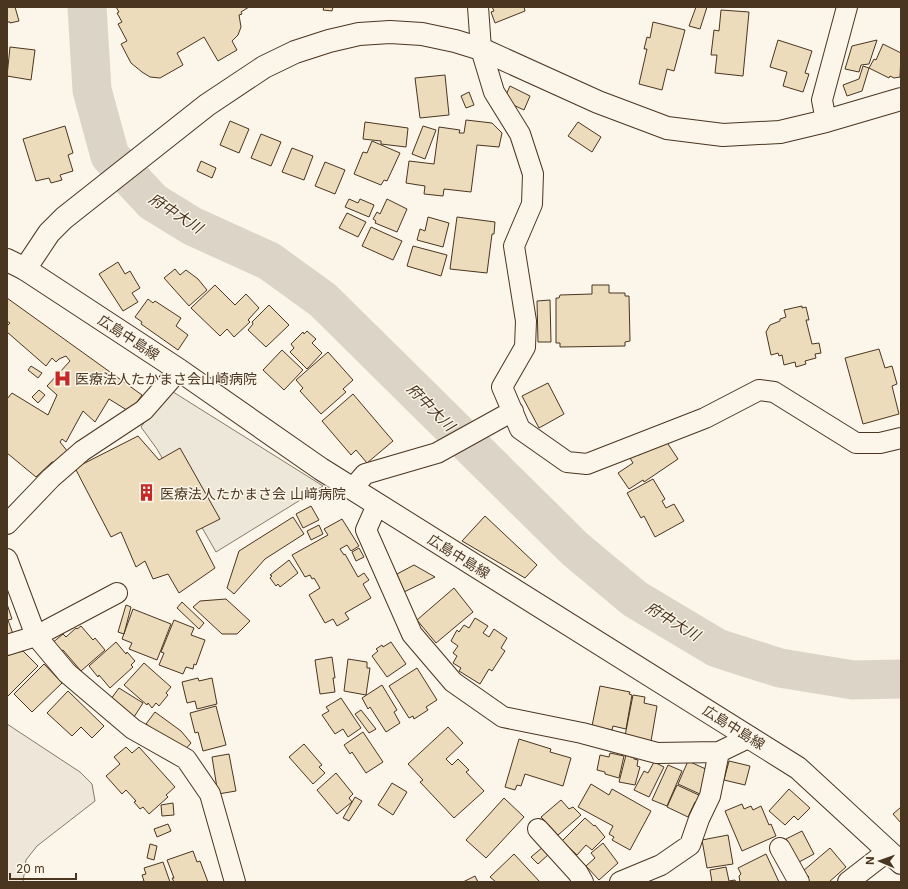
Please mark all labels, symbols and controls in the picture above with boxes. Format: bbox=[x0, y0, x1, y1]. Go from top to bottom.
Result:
water label: 府中大川 bbox=[146, 189, 208, 238]
street label: 広島中島線 bbox=[95, 311, 163, 363]
hospital icon: 医療法人たかまさ会山崎病院 bbox=[52, 368, 72, 388]
place label: 医療法人たかまさ会山崎病院 bbox=[75, 370, 257, 387]
water label: 府中大川 bbox=[403, 379, 460, 436]
building icon: 医療法人たかまさ会 山﨑病院 bbox=[137, 483, 157, 503]
place label: 医療法人たかまさ会 山﨑病院 bbox=[160, 485, 346, 502]
street label: 広島中島線 bbox=[425, 530, 493, 582]
water label: 府中大川 bbox=[642, 597, 705, 646]
street label: 広島中島線 bbox=[700, 701, 768, 753]
north arrow bbox=[860, 841, 900, 881]
scale bar bbox=[10, 855, 76, 881]
text: N bbox=[863, 856, 877, 865]
text: 20 m bbox=[16, 861, 45, 876]

